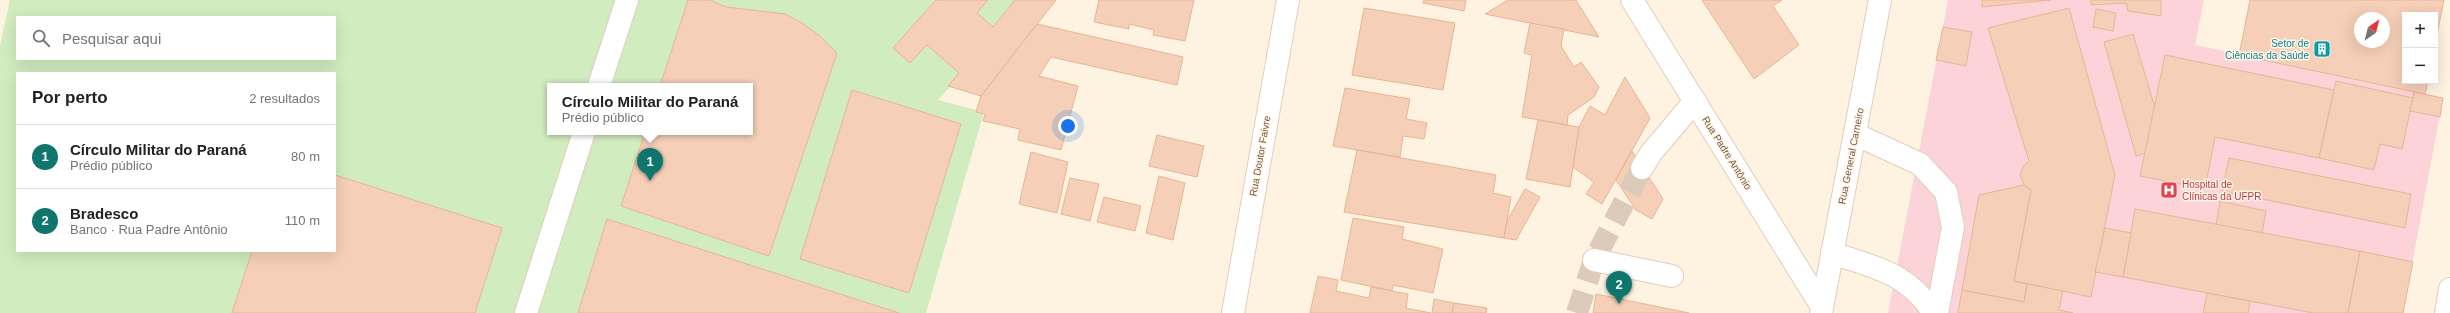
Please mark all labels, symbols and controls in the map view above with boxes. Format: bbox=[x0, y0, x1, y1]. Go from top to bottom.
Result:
north arrow bbox=[2354, 12, 2390, 48]
map controls bbox=[2402, 12, 2438, 84]
button: + bbox=[2402, 12, 2438, 48]
search box bbox=[16, 16, 336, 60]
icon: search bbox=[30, 27, 52, 49]
text: Pesquisar aqui bbox=[62, 30, 161, 47]
place label: Setor de Ciências da Saúde bbox=[2225, 38, 2309, 61]
building icon: Setor de Ciências da Saúde bbox=[2312, 39, 2332, 59]
button: − bbox=[2402, 48, 2438, 84]
popup bbox=[547, 83, 753, 135]
text: Por perto bbox=[32, 88, 108, 107]
text: 2 resultados bbox=[249, 91, 320, 106]
text: Círculo Militar do Paraná bbox=[562, 93, 738, 110]
street label: Rua General Carneiro bbox=[1836, 107, 1866, 205]
text: Prédio público bbox=[562, 110, 644, 125]
street label: Rua Doutor Faivre bbox=[1247, 114, 1273, 197]
street label: Rua Padre Antônio bbox=[1700, 114, 1754, 192]
your location bbox=[1058, 116, 1078, 136]
text: Círculo Militar do Paraná bbox=[70, 141, 247, 158]
pin: 1 bbox=[637, 148, 663, 181]
text: 1 bbox=[41, 149, 49, 164]
text: 80 m bbox=[291, 149, 320, 164]
text: Prédio público bbox=[70, 158, 152, 173]
place label: Hospital de Clínicas da UFPR bbox=[2182, 179, 2261, 202]
hospital icon: Hospital de Clínicas da UFPR bbox=[2159, 180, 2179, 200]
text: Bradesco bbox=[70, 205, 138, 222]
text: 2 bbox=[41, 213, 49, 228]
text: 110 m bbox=[285, 213, 320, 228]
text: Banco · Rua Padre Antônio bbox=[70, 222, 228, 237]
pin: 2 bbox=[1606, 271, 1632, 304]

